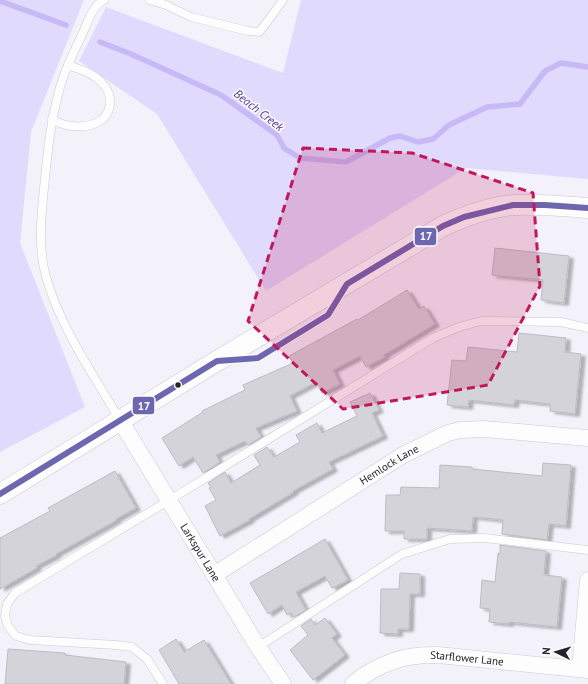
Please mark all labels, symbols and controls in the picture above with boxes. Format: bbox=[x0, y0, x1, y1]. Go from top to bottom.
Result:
water label: Beach Creek bbox=[231, 86, 287, 135]
line badge: 17 bbox=[414, 227, 437, 246]
text: 17 bbox=[420, 229, 432, 243]
unlabelled marker bbox=[173, 380, 183, 390]
line badge: 17 bbox=[132, 396, 155, 415]
text: 17 bbox=[138, 399, 150, 413]
street label: Hemlock Lane bbox=[357, 441, 421, 488]
street label: Larkspur Lane bbox=[177, 521, 224, 585]
north arrow bbox=[536, 632, 576, 672]
text: N bbox=[539, 647, 553, 655]
street label: Starflower Lane bbox=[430, 648, 505, 669]

